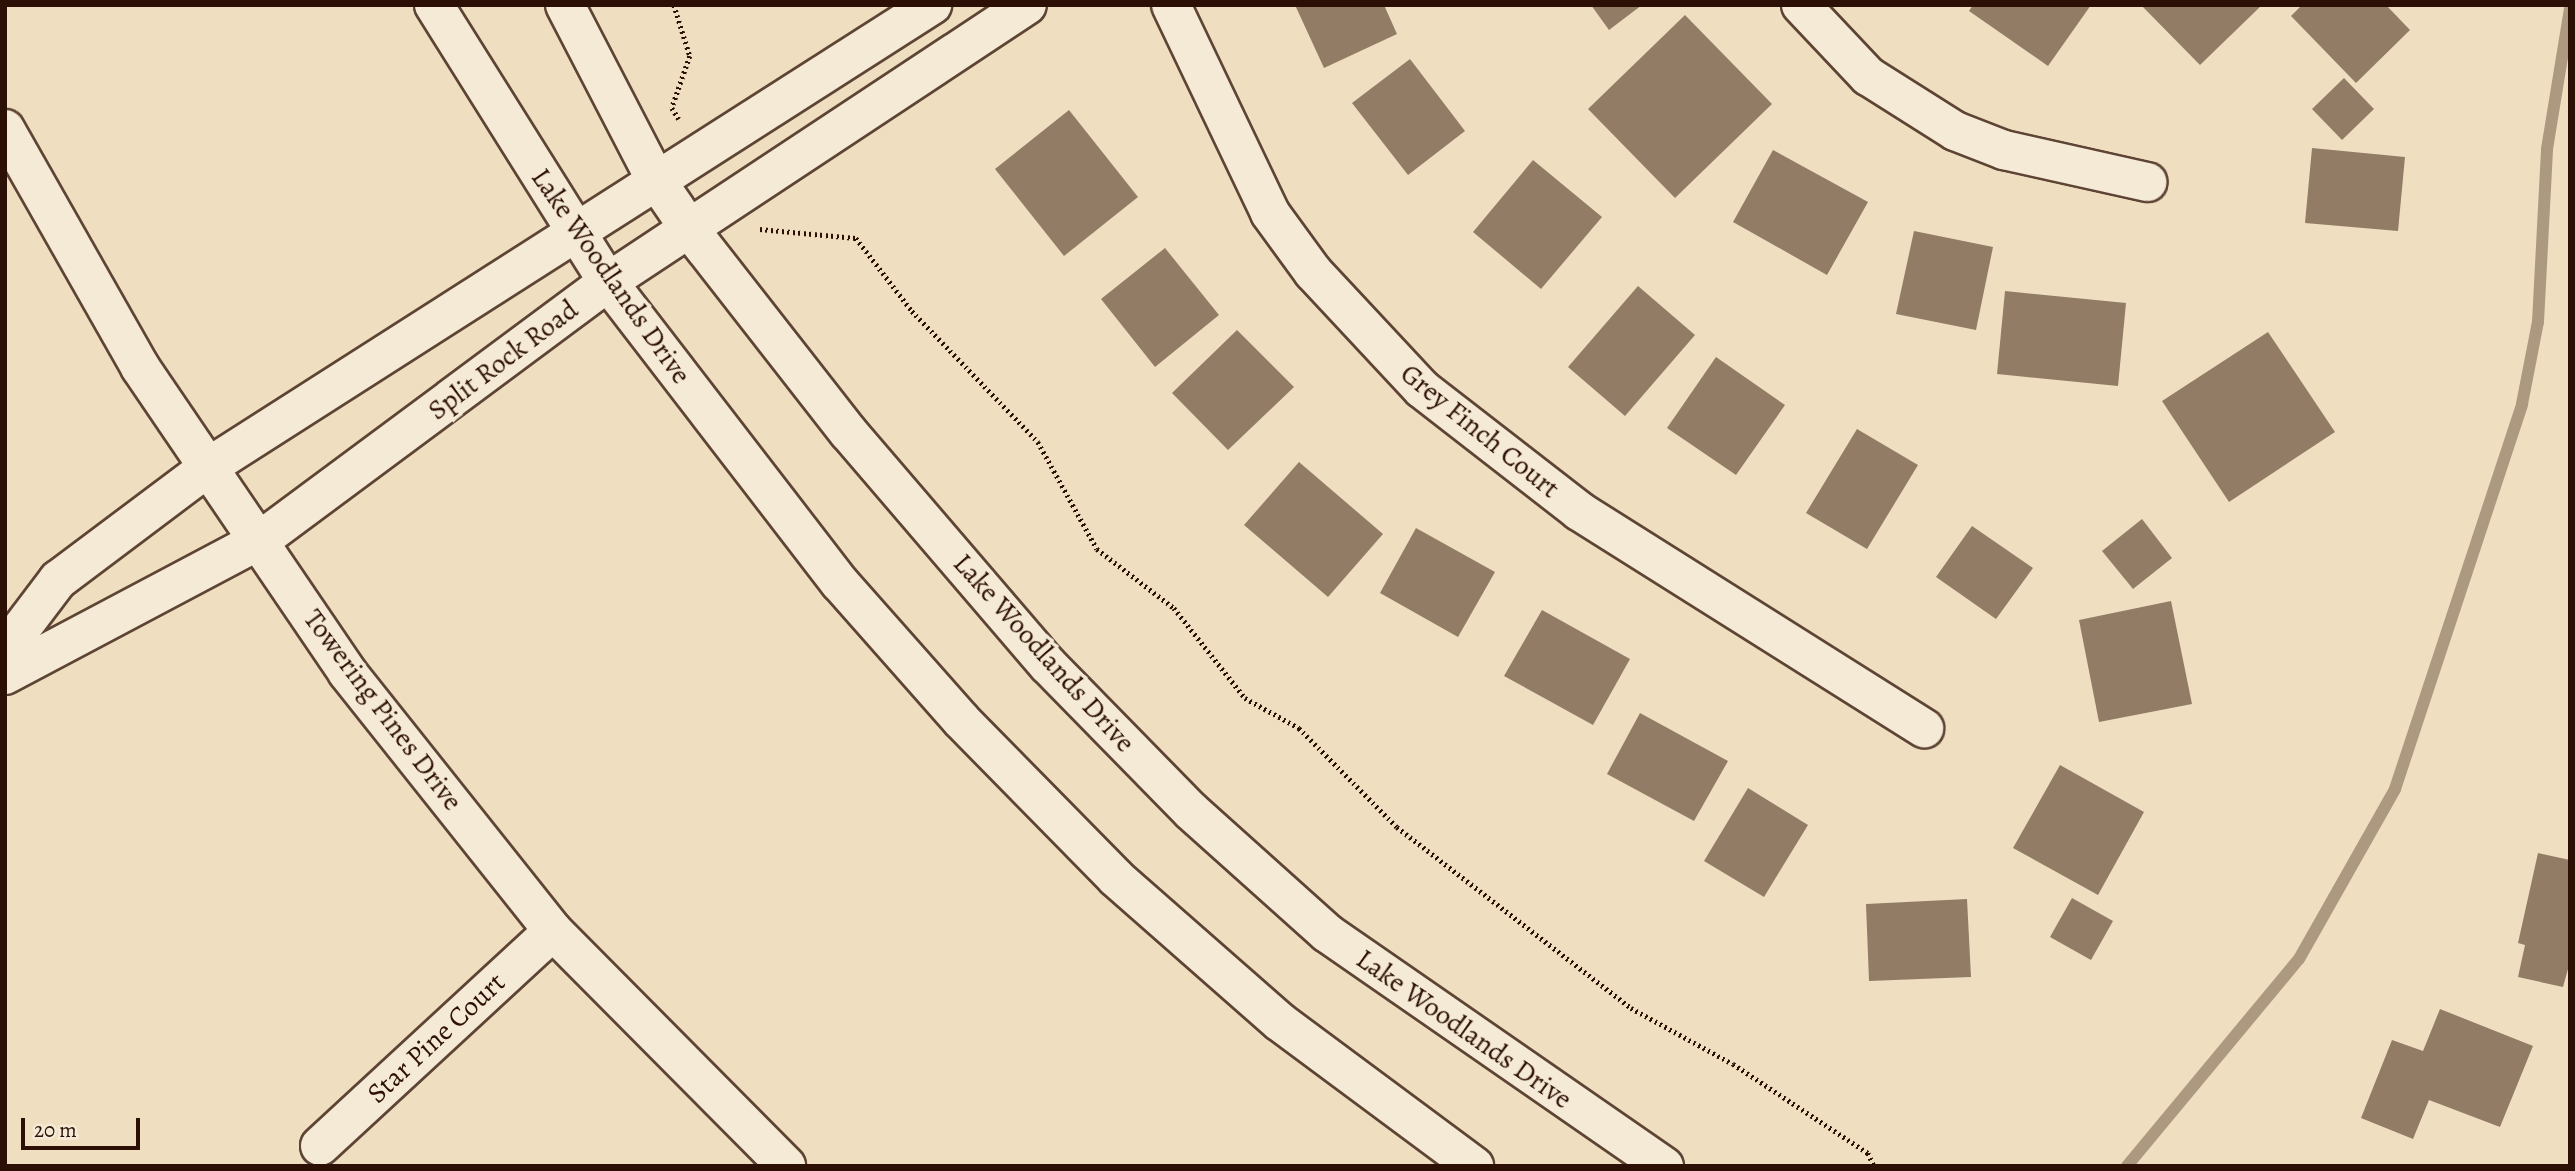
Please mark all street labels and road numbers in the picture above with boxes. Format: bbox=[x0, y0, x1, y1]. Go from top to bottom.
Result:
street label: Lake Woodlands Drive bbox=[524, 162, 698, 390]
street label: Split Rock Road bbox=[421, 293, 585, 427]
street label: Grey Finch Court bbox=[1394, 357, 1566, 505]
street label: Lake Woodlands Drive bbox=[946, 547, 1142, 759]
street label: Towering Pines Drive bbox=[296, 603, 470, 817]
street label: Lake Woodlands Drive bbox=[1350, 942, 1578, 1116]
street label: Star Pine Court bbox=[360, 966, 512, 1110]

